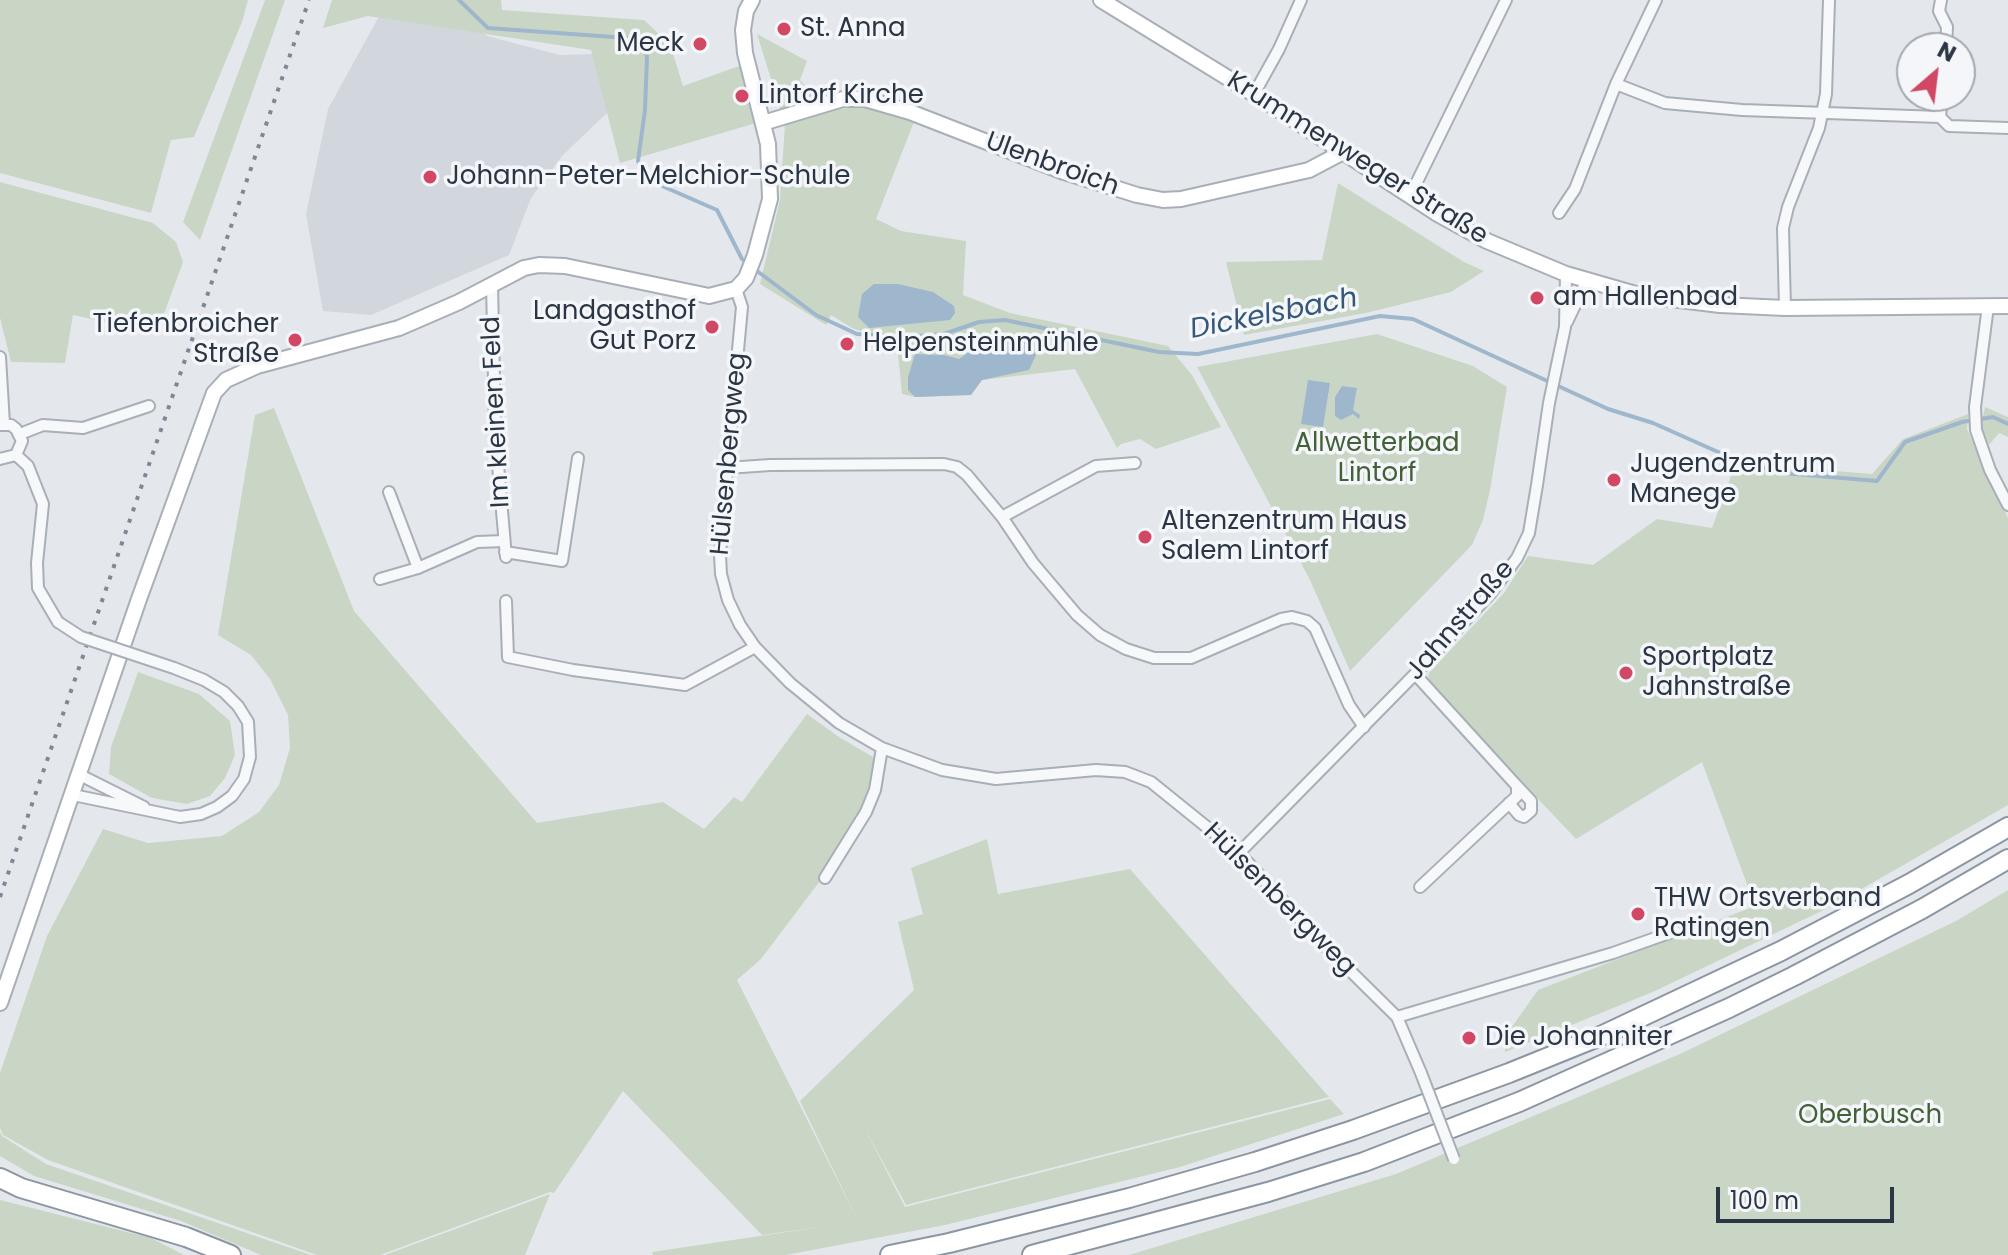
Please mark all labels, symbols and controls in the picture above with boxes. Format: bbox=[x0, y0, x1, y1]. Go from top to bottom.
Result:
place label: St. Anna bbox=[800, 13, 906, 45]
marker: St. Anna bbox=[775, 20, 793, 38]
place label: Meck bbox=[616, 28, 684, 60]
north arrow bbox=[1896, 32, 1976, 112]
marker: Meck bbox=[691, 35, 709, 53]
text: N bbox=[1932, 35, 1961, 70]
street label: Krummenweger Straße bbox=[1221, 66, 1493, 252]
place label: Lintorf Kirche bbox=[758, 80, 924, 112]
marker: Lintorf Kirche bbox=[733, 87, 751, 105]
street label: Ulenbroich bbox=[981, 126, 1123, 204]
place label: Johann-Peter-Melchior-Schule bbox=[446, 161, 850, 193]
marker: Johann-Peter-Melchior-Schule bbox=[421, 168, 439, 186]
water label: Dickelsbach bbox=[1187, 282, 1361, 348]
place label: am Hallenbad bbox=[1553, 282, 1738, 314]
marker: am Hallenbad bbox=[1528, 289, 1546, 307]
place label: Landgasthof Gut Porz bbox=[533, 296, 696, 358]
place label: Tiefenbroicher Straße bbox=[93, 309, 279, 370]
street label: Im kleinen Feld bbox=[476, 315, 518, 509]
marker: Landgasthof Gut Porz bbox=[703, 318, 721, 336]
place label: Helpensteinmühle bbox=[863, 328, 1099, 360]
marker: Tiefenbroicher Straße bbox=[286, 331, 304, 349]
marker: Helpensteinmühle bbox=[838, 335, 856, 353]
street label: Hülsenbergweg bbox=[706, 351, 754, 557]
park label: Allwetterbad Lintorf bbox=[1294, 428, 1460, 490]
place label: Jugendzentrum Manege bbox=[1630, 449, 1836, 510]
marker: Jugendzentrum Manege bbox=[1605, 471, 1623, 489]
place label: Altenzentrum Haus Salem Lintorf bbox=[1161, 506, 1407, 568]
marker: Altenzentrum Haus Salem Lintorf bbox=[1136, 528, 1154, 546]
street label: Jahnstraße bbox=[1400, 555, 1522, 687]
place label: Sportplatz Jahnstraße bbox=[1642, 642, 1791, 704]
marker: Sportplatz Jahnstraße bbox=[1617, 664, 1635, 682]
street label: Hülsenbergweg bbox=[1196, 817, 1362, 983]
place label: THW Ortsverband Ratingen bbox=[1654, 883, 1881, 944]
marker: THW Ortsverband Ratingen bbox=[1629, 905, 1647, 923]
place label: Die Johanniter bbox=[1485, 1022, 1672, 1054]
marker: Die Johanniter bbox=[1460, 1029, 1478, 1047]
park label: Oberbusch bbox=[1798, 1100, 1942, 1132]
scale bar bbox=[1720, 1171, 1898, 1221]
text: 100 m bbox=[1730, 1184, 1799, 1217]

